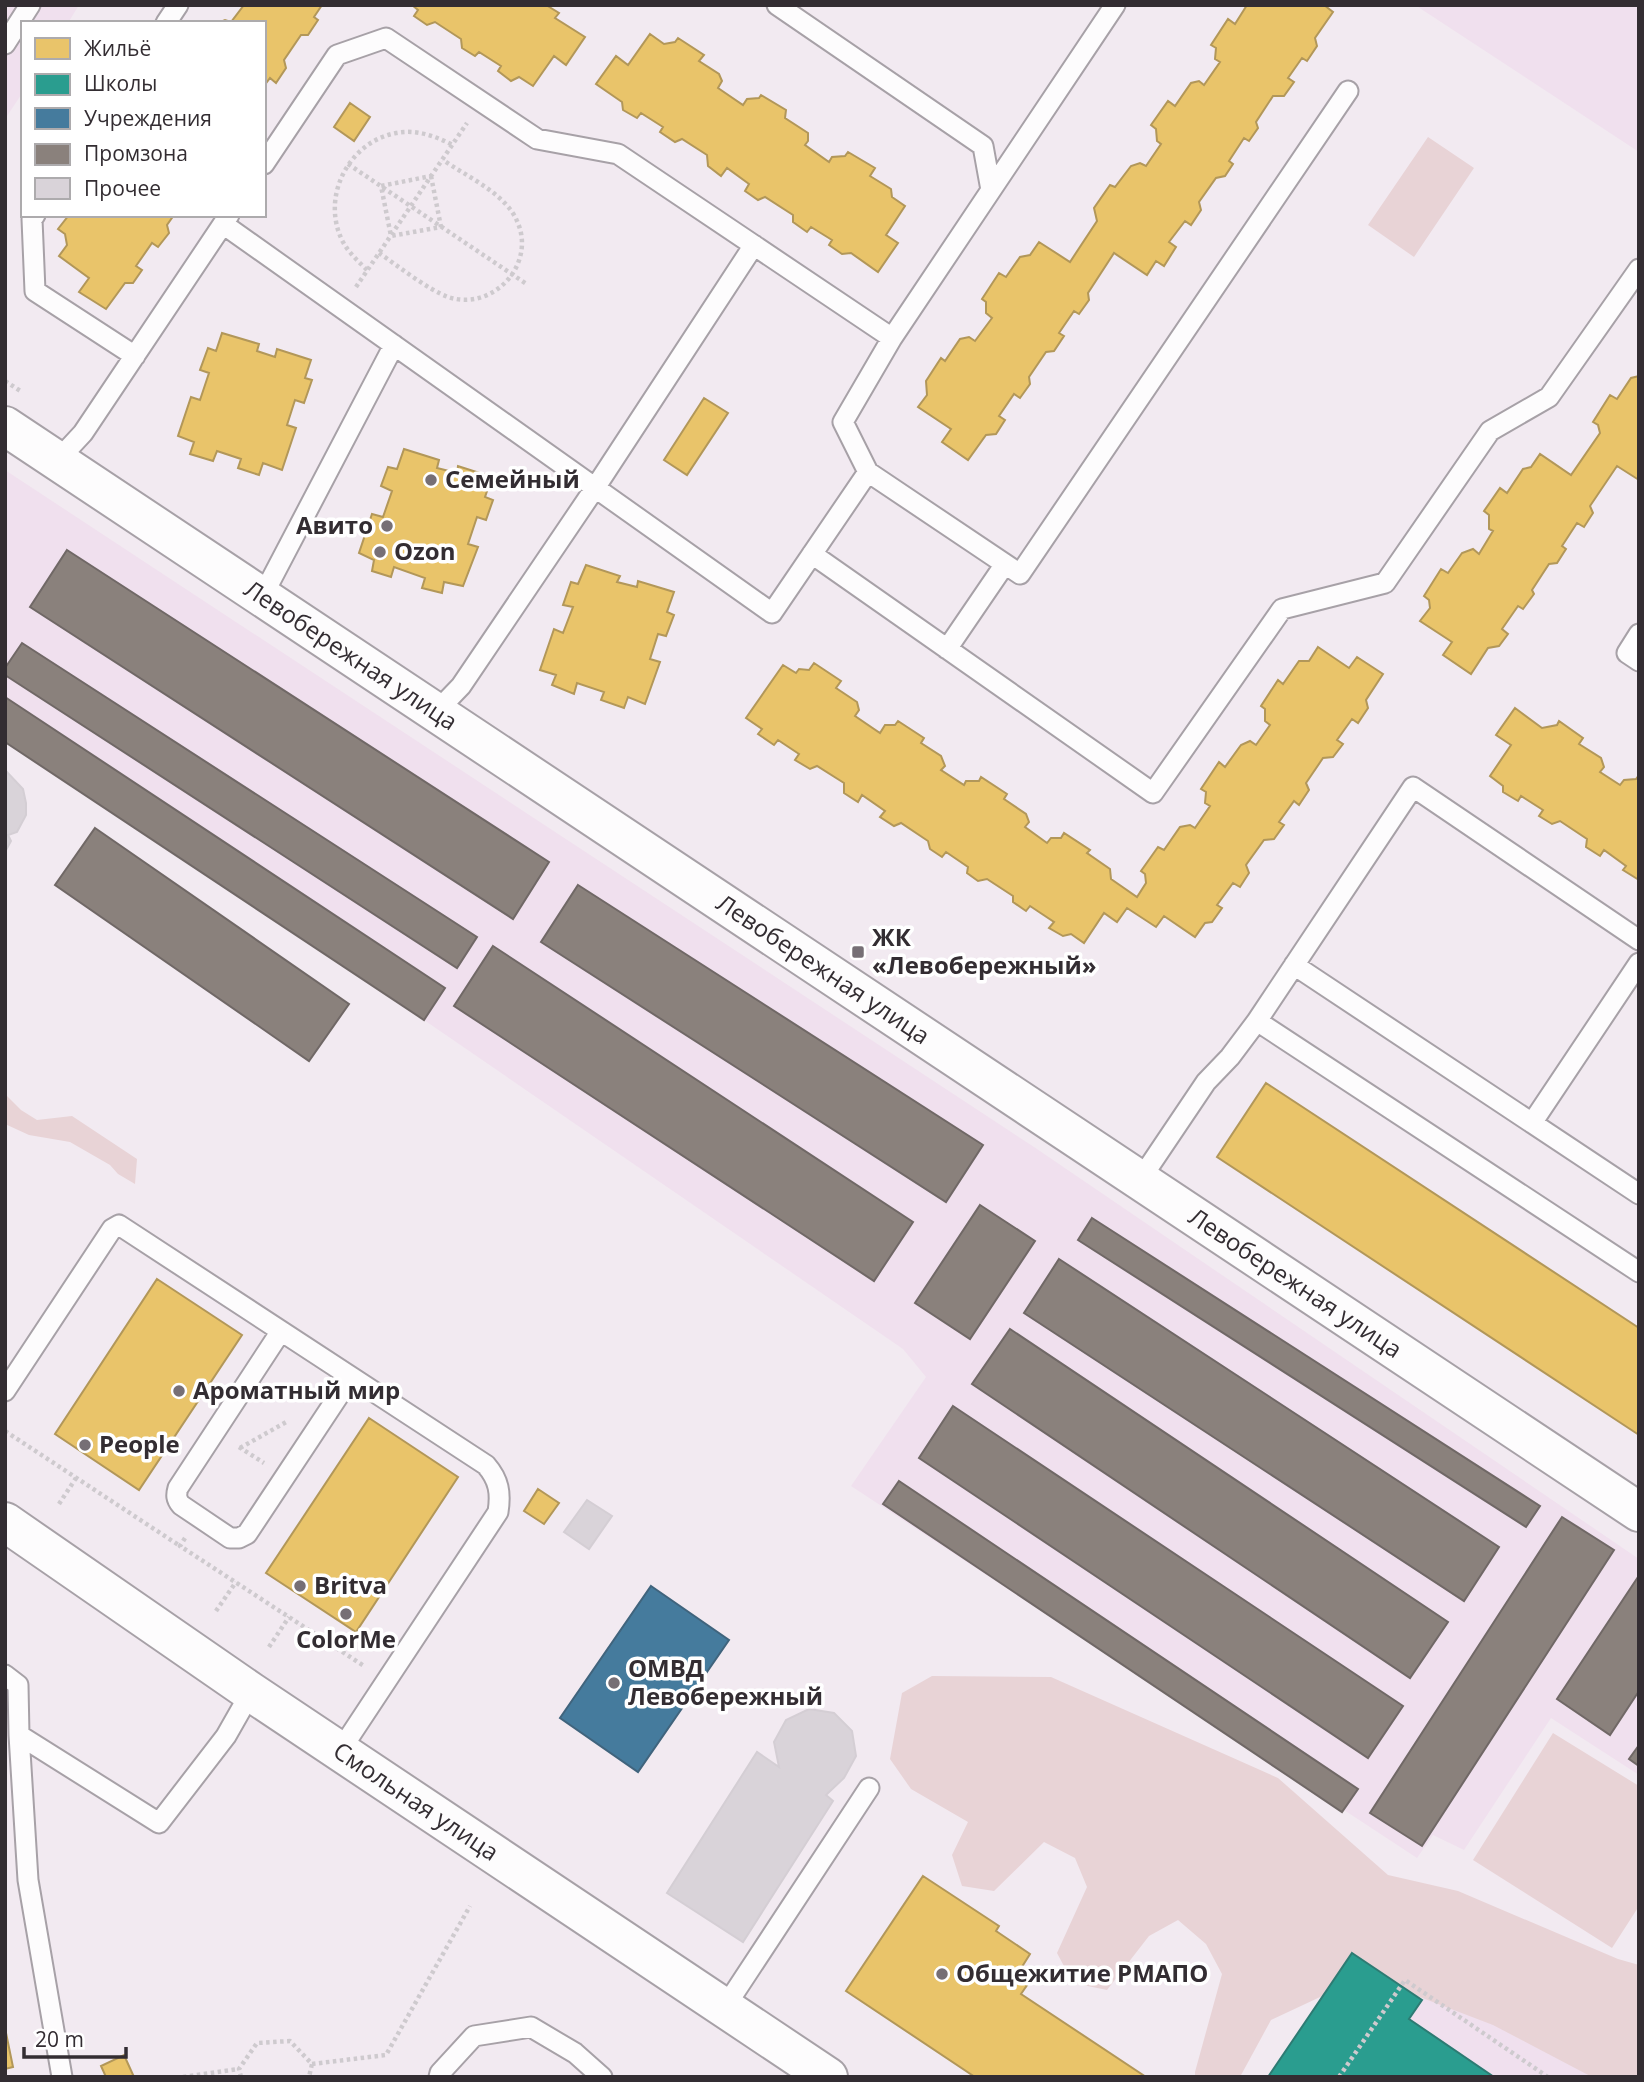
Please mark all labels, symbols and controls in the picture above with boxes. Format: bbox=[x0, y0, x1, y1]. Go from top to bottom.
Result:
legend bbox=[21, 21, 266, 217]
text: Жильё bbox=[84, 34, 151, 62]
text: Школы bbox=[84, 69, 157, 97]
text: Учреждения bbox=[84, 104, 212, 132]
text: Промзона bbox=[84, 139, 188, 167]
text: Прочее bbox=[84, 174, 161, 202]
place label: Семейный bbox=[445, 462, 580, 495]
marker: Семейный bbox=[423, 472, 439, 488]
place label: Авито bbox=[296, 508, 373, 541]
marker: Авито bbox=[379, 518, 395, 534]
place label: Ozon bbox=[394, 534, 455, 567]
marker: Ozon bbox=[372, 544, 388, 560]
street label: Левобережная улица bbox=[238, 572, 465, 737]
street label: Левобережная улица bbox=[711, 885, 937, 1051]
place label: ЖК «Левобережный» bbox=[872, 920, 1097, 981]
marker: ЖК «Левобережный» bbox=[850, 944, 866, 960]
street label: Левобережная улица bbox=[1183, 1199, 1409, 1365]
place label: Ароматный мир bbox=[193, 1373, 400, 1406]
marker: Ароматный мир bbox=[171, 1383, 187, 1399]
place label: People bbox=[99, 1427, 180, 1460]
marker: People bbox=[77, 1437, 93, 1453]
place label: Britva bbox=[314, 1568, 387, 1601]
marker: Britva bbox=[292, 1578, 308, 1594]
marker: ColorMe bbox=[338, 1606, 354, 1622]
place label: ColorMe bbox=[296, 1622, 396, 1655]
place label: ОМВД Левобережный bbox=[628, 1651, 823, 1712]
marker: ОМВД Левобережный bbox=[606, 1675, 622, 1691]
street label: Смольная улица bbox=[327, 1733, 506, 1868]
place label: Общежитие РМАПО bbox=[956, 1956, 1208, 1989]
marker: Общежитие РМАПО bbox=[934, 1966, 950, 1982]
scale bar bbox=[24, 2016, 126, 2060]
text: 20 m bbox=[35, 2025, 84, 2053]

